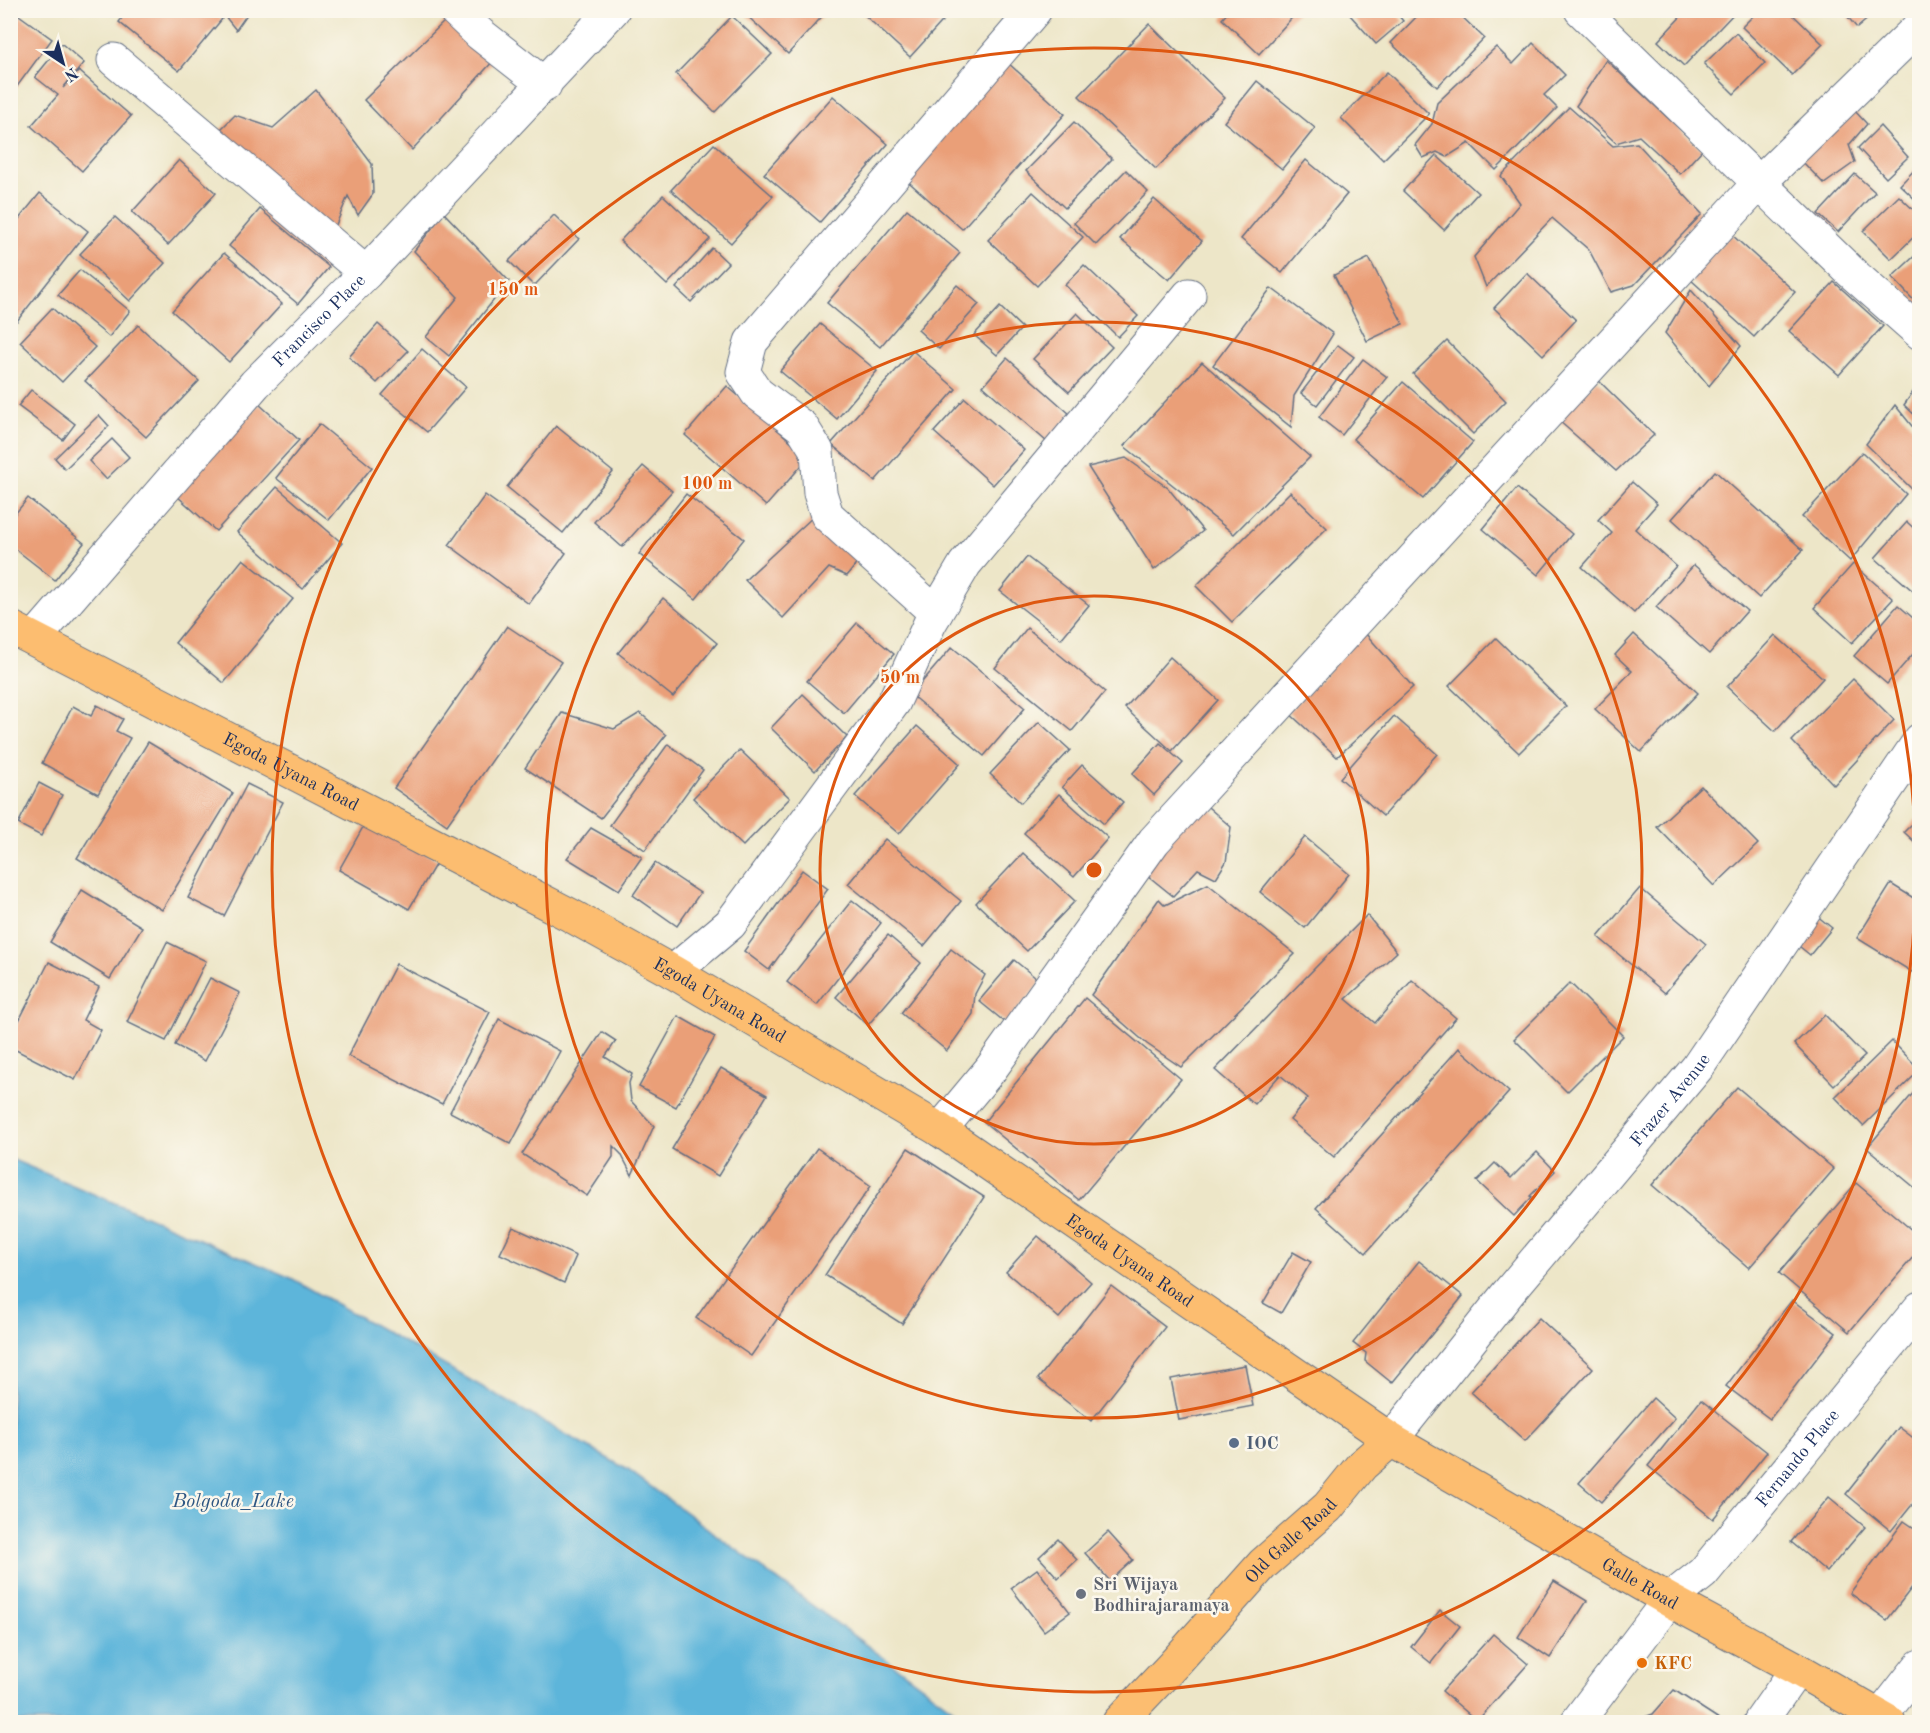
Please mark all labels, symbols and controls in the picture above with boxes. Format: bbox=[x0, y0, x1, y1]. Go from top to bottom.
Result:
north arrow bbox=[33, 33, 93, 93]
text: N bbox=[60, 63, 80, 84]
street label: Francisco Place bbox=[270, 271, 369, 371]
text: 150 m bbox=[488, 281, 538, 299]
text: 100 m bbox=[682, 475, 732, 493]
text: 50 m bbox=[880, 669, 920, 687]
street label: Egoda Uyana Road bbox=[220, 730, 361, 815]
centre of rings bbox=[1084, 860, 1104, 880]
street label: Egoda Uyana Road bbox=[650, 955, 789, 1047]
street label: Frazer Avenue bbox=[1627, 1051, 1714, 1150]
street label: Egoda Uyana Road bbox=[1062, 1211, 1196, 1311]
street label: Fernando Place bbox=[1753, 1406, 1843, 1511]
place label: IOC bbox=[1246, 1435, 1279, 1453]
marker: IOC bbox=[1227, 1436, 1241, 1450]
water label: Bolgoda_Lake bbox=[171, 1492, 294, 1512]
street label: Old Galle Road bbox=[1242, 1496, 1341, 1587]
street label: Galle Road bbox=[1598, 1555, 1681, 1613]
place label: Sri Wijaya Bodhirajaramaya bbox=[1093, 1576, 1230, 1615]
marker: Sri Wijaya Bodhirajaramaya bbox=[1074, 1587, 1088, 1601]
place label: KFC bbox=[1654, 1655, 1692, 1673]
marker: KFC bbox=[1635, 1656, 1649, 1670]

